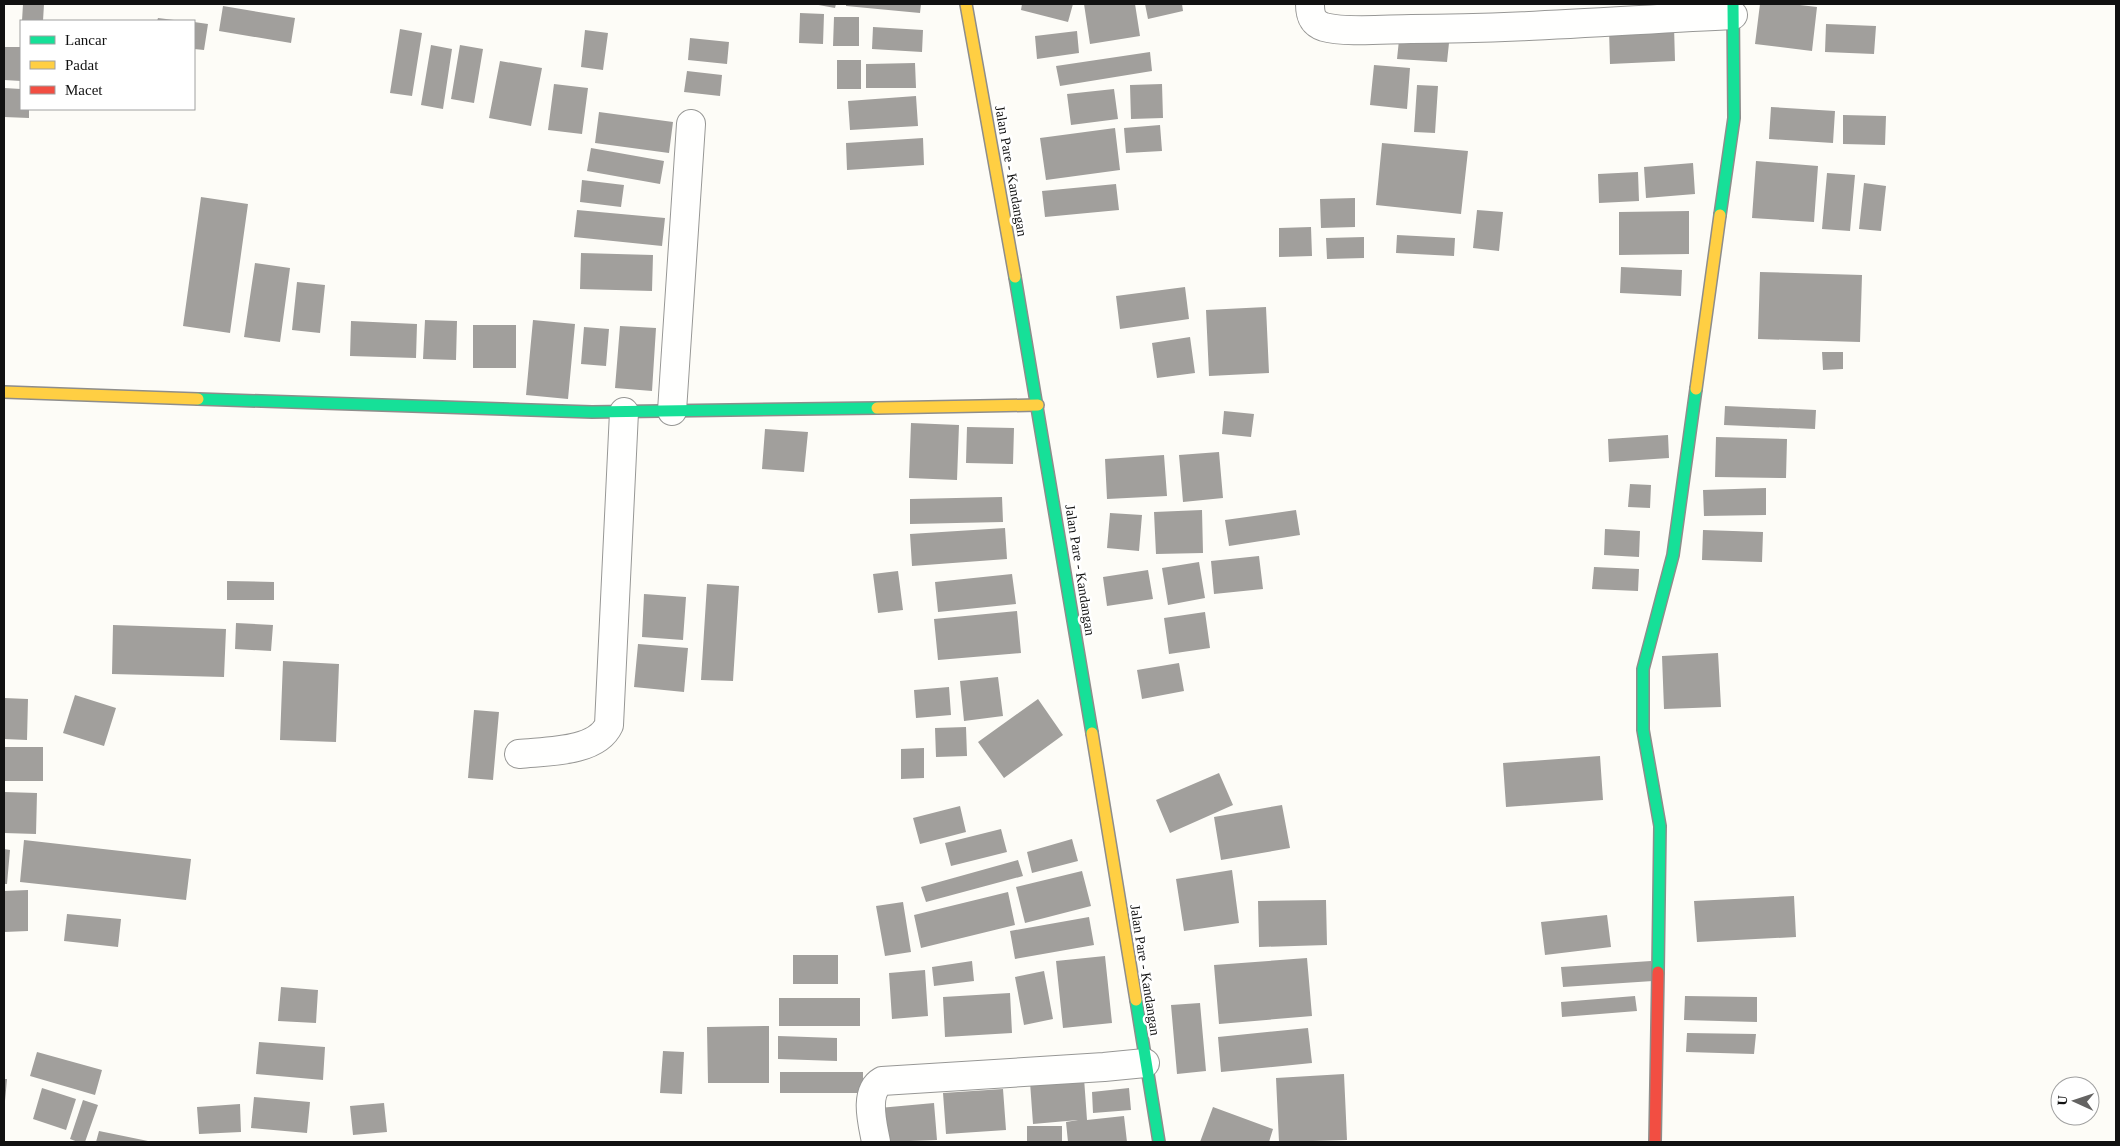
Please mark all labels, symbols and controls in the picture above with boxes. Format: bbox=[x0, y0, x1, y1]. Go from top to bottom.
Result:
legend bbox=[20, 20, 195, 110]
text: Lancar bbox=[65, 32, 107, 48]
text: Padat bbox=[65, 57, 99, 73]
text: Macet bbox=[65, 82, 103, 98]
street label: Jalan Pare - Kandangan bbox=[992, 104, 1030, 238]
street label: Jalan Pare - Kandangan bbox=[1062, 503, 1098, 637]
street label: Jalan Pare - Kandangan bbox=[1127, 903, 1163, 1037]
north arrow bbox=[2050, 1076, 2100, 1126]
text: U bbox=[2055, 1095, 2070, 1106]

